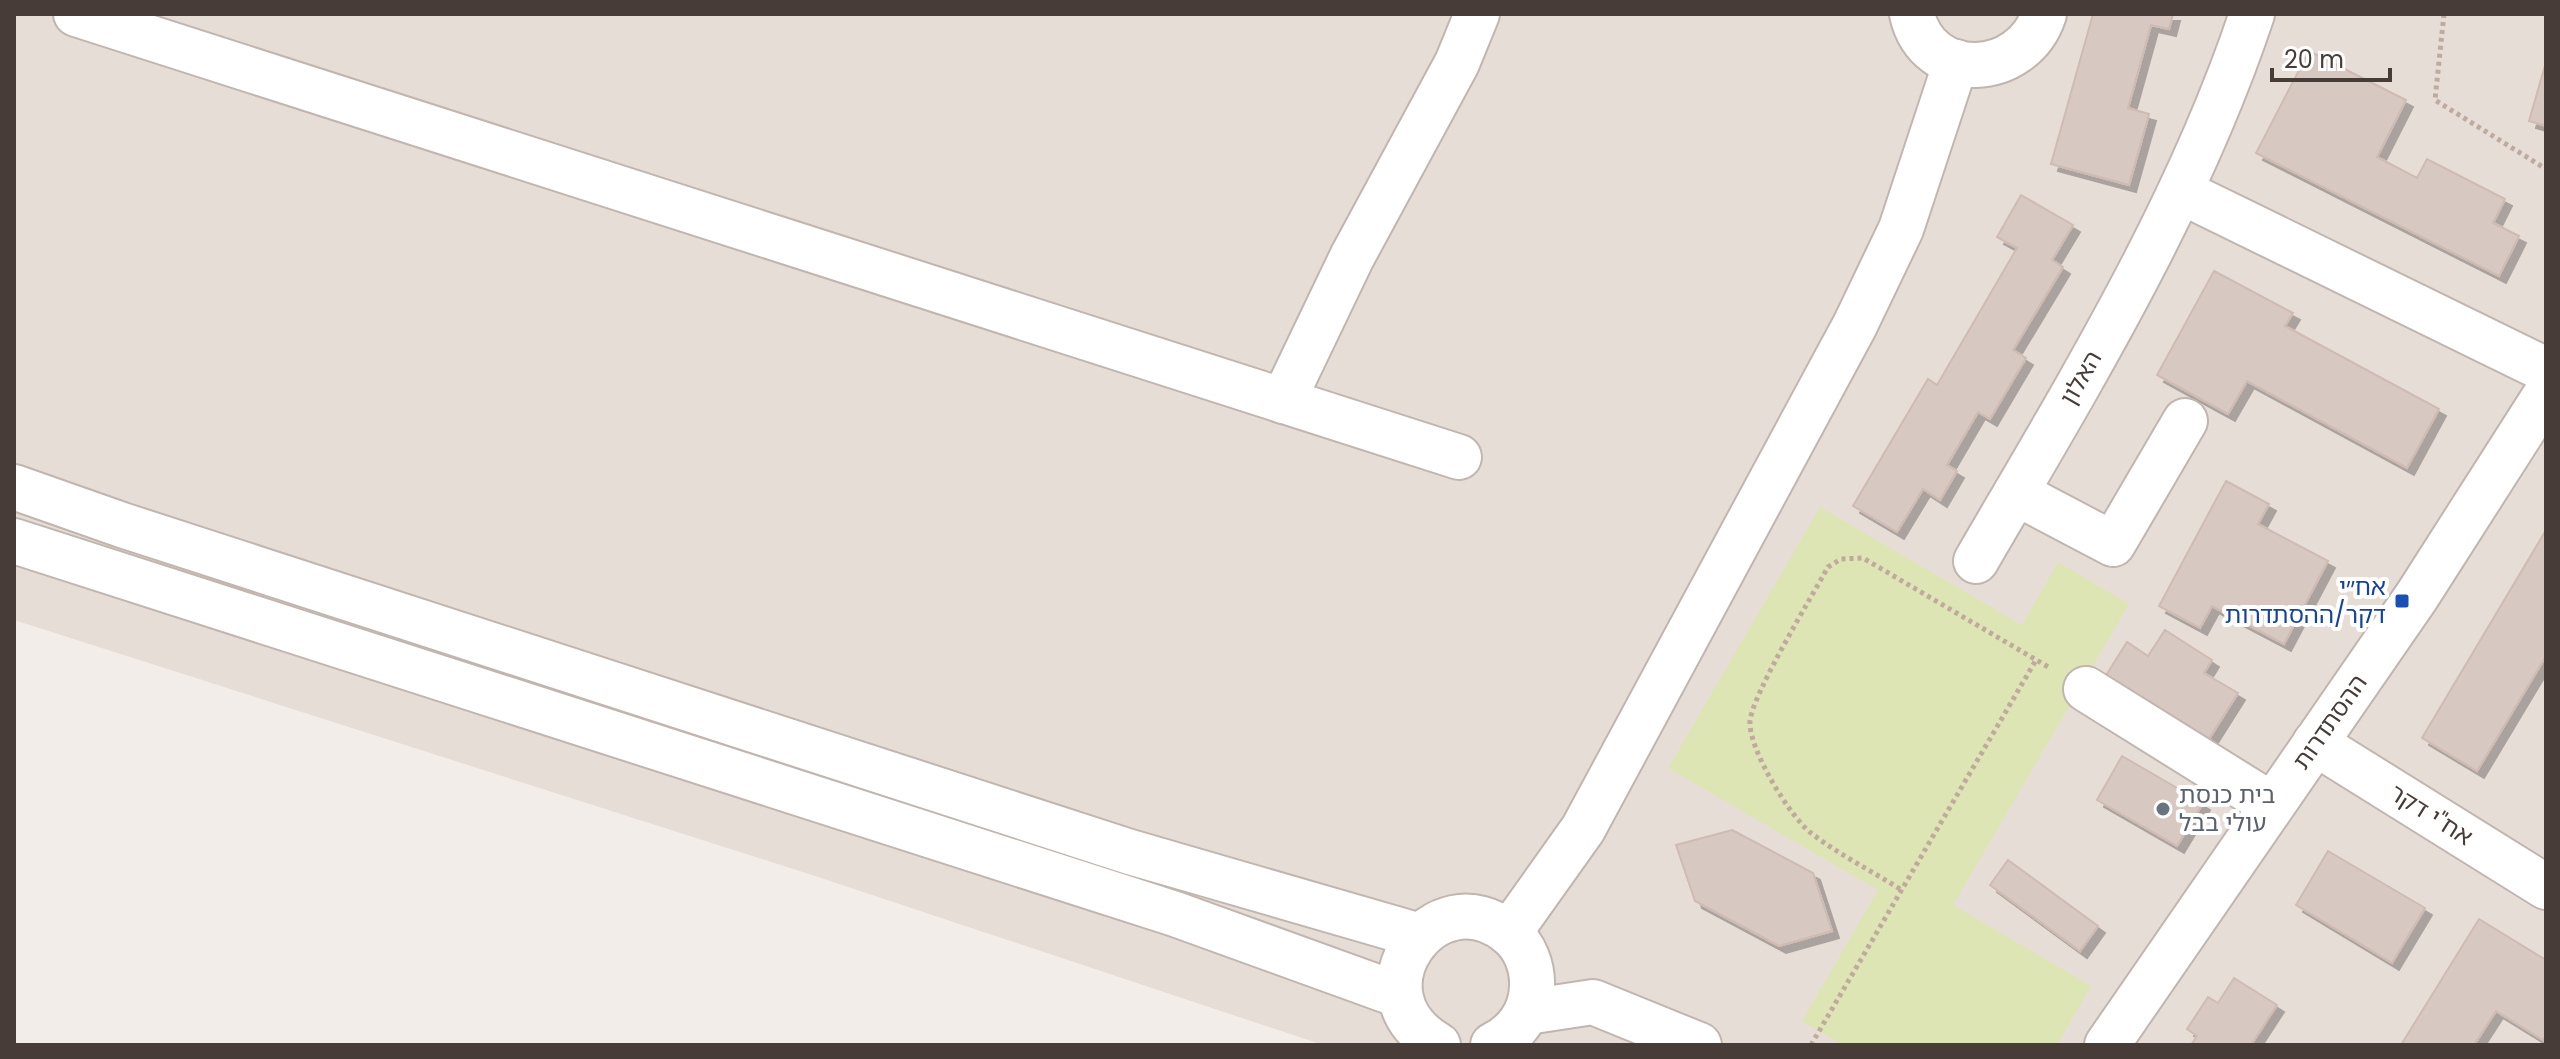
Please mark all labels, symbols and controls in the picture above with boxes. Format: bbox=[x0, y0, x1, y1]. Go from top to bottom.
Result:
scale bar bbox=[2272, 32, 2390, 82]
text: 20 m bbox=[2284, 43, 2344, 76]
street label: האלון bbox=[2052, 345, 2109, 411]
place label: אח״י דקר/ההסתדרות bbox=[2225, 570, 2386, 631]
marker: אח״י דקר/ההסתדרות bbox=[2393, 592, 2411, 610]
street label: ההסתדרות bbox=[2285, 667, 2374, 776]
street label: אח"י דקר bbox=[2383, 776, 2479, 853]
place label: בית כנסת עולי בבל bbox=[2179, 778, 2276, 839]
marker: בית כנסת עולי בבל bbox=[2154, 800, 2172, 818]

